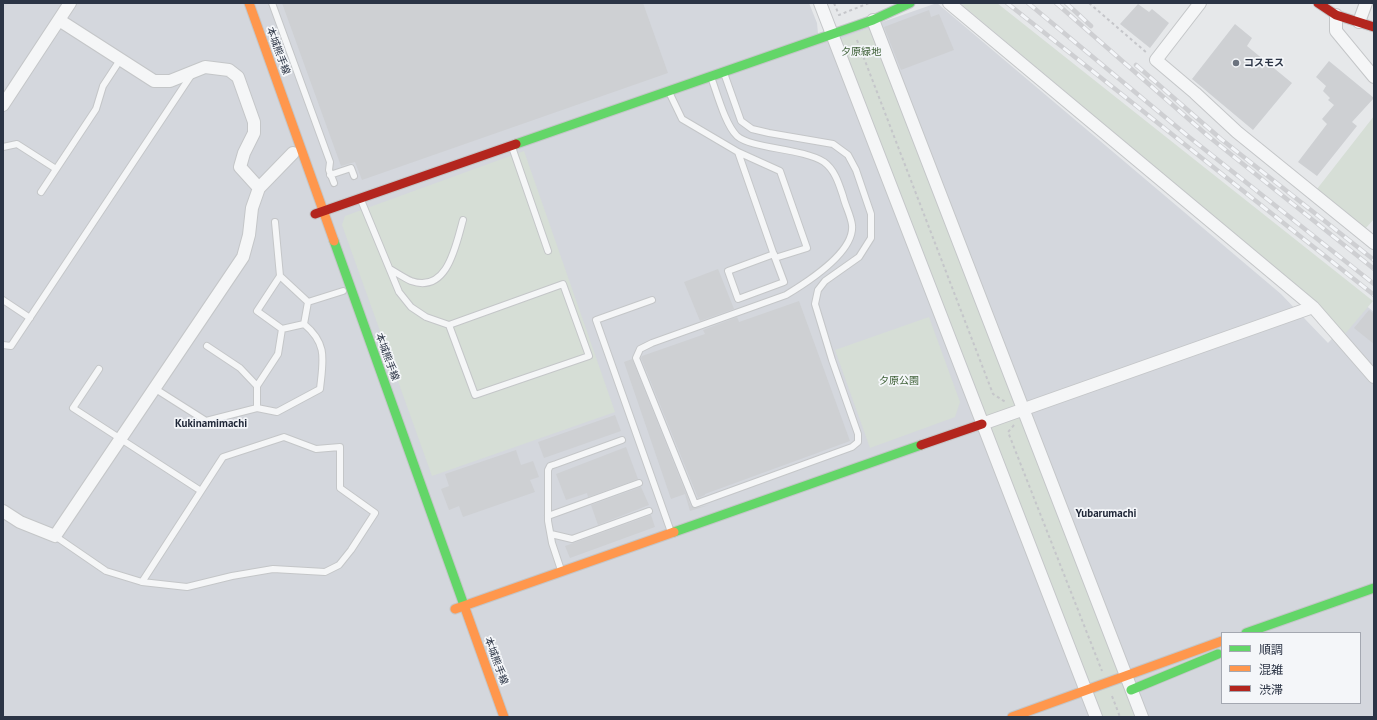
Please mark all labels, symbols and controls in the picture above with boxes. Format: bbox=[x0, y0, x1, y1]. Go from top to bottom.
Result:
street label: 本城熊手線 bbox=[264, 25, 292, 77]
park label: 夕原緑地 bbox=[841, 46, 881, 58]
place label: コスモス bbox=[1244, 57, 1284, 69]
marker: コスモス bbox=[1231, 58, 1241, 68]
street label: 本城熊手線 bbox=[373, 331, 401, 383]
park label: 夕原公園 bbox=[879, 375, 919, 387]
district label: Kukinamimachi bbox=[175, 417, 247, 431]
district label: Yubarumachi bbox=[1076, 507, 1136, 521]
legend bbox=[1221, 632, 1361, 704]
street label: 本城熊手線 bbox=[482, 635, 510, 687]
text: 順調 bbox=[1259, 642, 1283, 657]
text: 混雑 bbox=[1259, 662, 1283, 677]
text: 渋滞 bbox=[1259, 682, 1283, 697]

